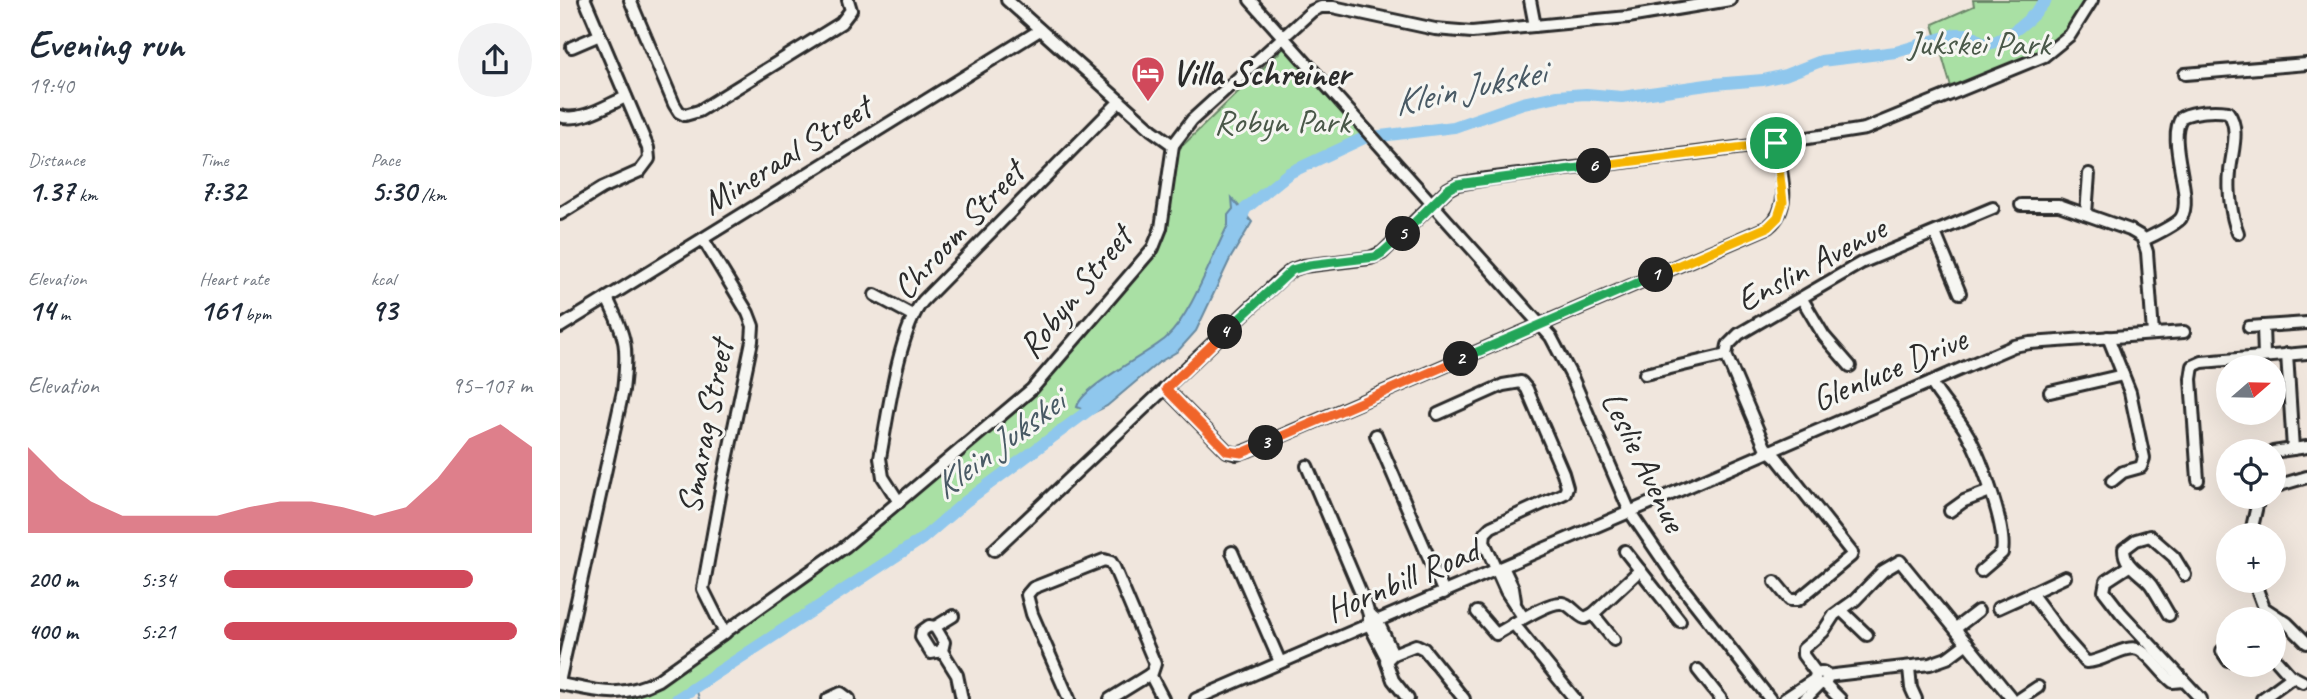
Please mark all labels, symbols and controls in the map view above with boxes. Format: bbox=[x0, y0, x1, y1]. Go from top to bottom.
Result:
text: Evening run bbox=[28, 21, 184, 68]
park label: Jukskei Park bbox=[1906, 21, 2053, 66]
button: share bbox=[458, 23, 532, 97]
water label: Klein Jukskei bbox=[1389, 46, 1558, 126]
place label: Villa Schreiner bbox=[1172, 51, 1353, 96]
hotel icon: Villa Schreiner bbox=[1129, 54, 1167, 103]
text: 19:40 bbox=[28, 71, 74, 100]
street label: Mineraal Street bbox=[693, 83, 883, 225]
park label: Robyn Park bbox=[1214, 99, 1352, 144]
pin bbox=[1746, 113, 1806, 173]
icon: arrive bbox=[1757, 124, 1795, 162]
text: Distance bbox=[28, 148, 85, 172]
text: Time bbox=[199, 148, 228, 172]
text: Pace bbox=[371, 148, 400, 172]
street label: Chroom Street bbox=[882, 148, 1037, 309]
pin: 6 bbox=[1576, 148, 1612, 184]
text: 6 bbox=[1589, 153, 1598, 177]
text: 1.37 bbox=[28, 172, 74, 210]
text: 7:32 bbox=[199, 172, 246, 210]
text: 5:30 bbox=[371, 172, 417, 210]
text: km bbox=[74, 183, 98, 207]
text: /km bbox=[417, 183, 446, 207]
street label: Enslin Avenue bbox=[1728, 205, 1896, 322]
street label: Robyn Street bbox=[1008, 213, 1145, 367]
pin: 5 bbox=[1386, 216, 1420, 252]
text: 5 bbox=[1398, 221, 1407, 245]
pin: 1 bbox=[1638, 258, 1674, 292]
text: 1 bbox=[1651, 262, 1660, 286]
text: Elevation bbox=[28, 267, 86, 291]
text: Heart rate bbox=[199, 267, 269, 291]
text: kcal bbox=[371, 267, 396, 291]
text: 14 bbox=[28, 291, 55, 329]
text: 161 bbox=[199, 291, 240, 329]
text: 93 bbox=[371, 291, 397, 329]
text: m bbox=[55, 302, 70, 326]
text: bpm bbox=[240, 302, 271, 326]
pin: 4 bbox=[1208, 314, 1242, 350]
street label: Glenluce Drive bbox=[1805, 315, 1976, 422]
text: 4 bbox=[1220, 319, 1229, 343]
street label: Smarag Street bbox=[666, 332, 745, 518]
pin: 2 bbox=[1444, 342, 1478, 376]
text: 2 bbox=[1456, 346, 1465, 370]
north arrow bbox=[2216, 355, 2286, 425]
map controls bbox=[2216, 355, 2286, 677]
text: Elevation bbox=[28, 371, 99, 400]
text: 95–107 m bbox=[452, 371, 532, 400]
water label: Klein Jukskei bbox=[923, 374, 1081, 509]
street label: Leslie Avenue bbox=[1591, 383, 1698, 541]
pin: 3 bbox=[1248, 426, 1284, 460]
text: 3 bbox=[1261, 430, 1270, 454]
button: locate bbox=[2216, 439, 2286, 509]
button: + bbox=[2216, 523, 2286, 593]
street label: Hornbill Road bbox=[1318, 526, 1490, 632]
text: 200 m bbox=[28, 565, 78, 594]
text: 5:34 bbox=[140, 565, 176, 594]
button: − bbox=[2216, 607, 2286, 677]
text: 400 m bbox=[28, 617, 78, 646]
text: 5:21 bbox=[140, 617, 176, 646]

